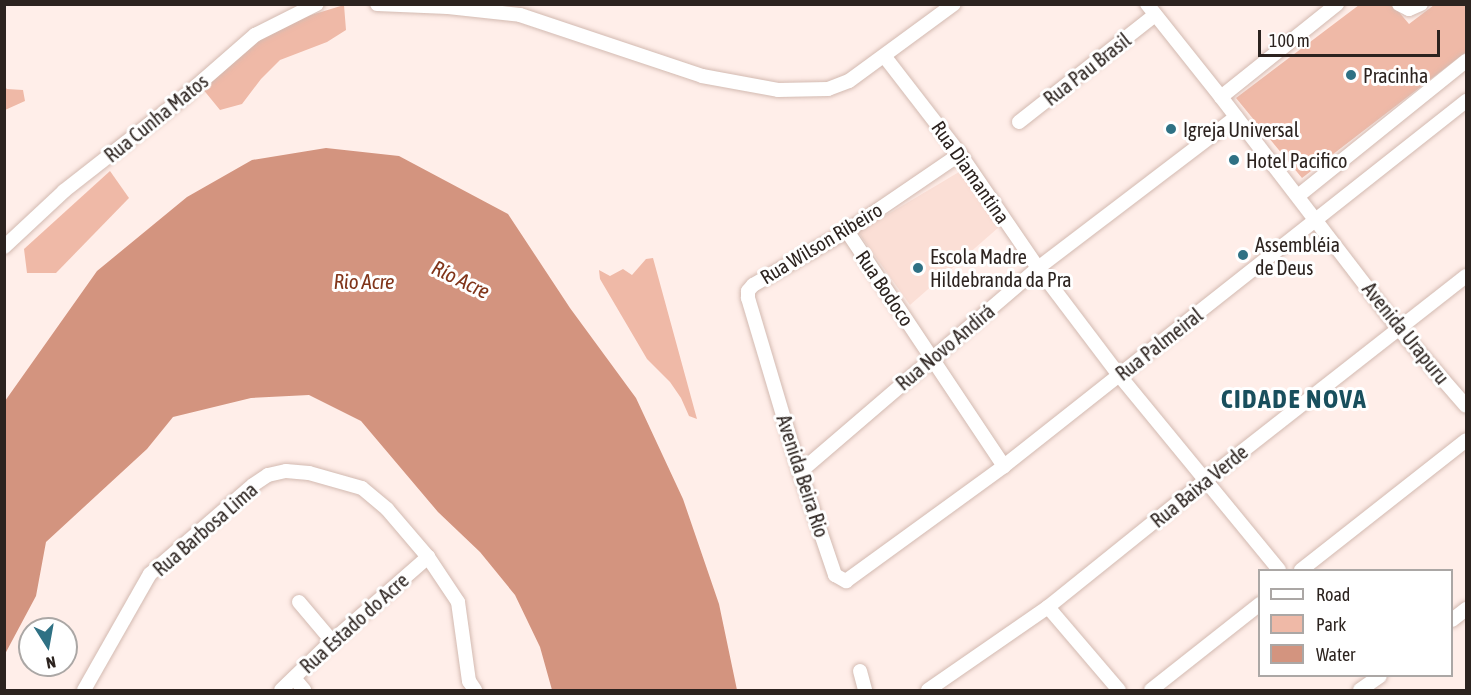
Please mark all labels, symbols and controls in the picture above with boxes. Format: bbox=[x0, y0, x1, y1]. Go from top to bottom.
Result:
scale bar bbox=[1261, 18, 1442, 56]
street label: Rua Pau Brasil bbox=[1039, 28, 1135, 110]
text: 100 m bbox=[1269, 30, 1310, 51]
place label: Pracinha bbox=[1363, 63, 1428, 87]
marker: Pracinha bbox=[1344, 68, 1358, 82]
street label: Rua Cunha Matos bbox=[99, 69, 213, 167]
street label: Rua Diamantina bbox=[927, 116, 1015, 228]
place label: Igreja Universal bbox=[1183, 117, 1299, 141]
marker: Igreja Universal bbox=[1164, 122, 1178, 136]
place label: Hotel Pacifico bbox=[1246, 148, 1347, 172]
marker: Hotel Pacifico bbox=[1227, 153, 1241, 167]
street label: Rua Wilson Ribeiro bbox=[756, 197, 886, 289]
place label: Assembléia de Deus bbox=[1255, 232, 1340, 279]
place label: Escola Madre Hildebranda da Pra bbox=[930, 244, 1071, 291]
street label: Rua Bodoco bbox=[851, 246, 919, 330]
marker: Assembléia de Deus bbox=[1236, 248, 1250, 262]
water label: Río Acre bbox=[428, 254, 494, 304]
marker: Escola Madre Hildebranda da Pra bbox=[911, 261, 925, 275]
water label: Rio Acre bbox=[333, 268, 395, 294]
street label: Avenida Urapuru bbox=[1358, 277, 1454, 389]
street label: Rua Novo Andirá bbox=[891, 299, 999, 395]
street label: Rua Palmeiral bbox=[1111, 303, 1207, 385]
district label: CIDADE NOVA bbox=[1221, 384, 1367, 416]
street label: Avenida Beira Rio bbox=[772, 412, 834, 540]
street label: Rua Baixa Verde bbox=[1146, 440, 1252, 532]
street label: Rua Barbosa Lima bbox=[148, 477, 262, 581]
street label: Rua Estado do Acre bbox=[295, 568, 413, 678]
legend bbox=[1258, 569, 1453, 677]
text: Road bbox=[1316, 584, 1350, 605]
text: Park bbox=[1316, 614, 1346, 635]
north arrow bbox=[18, 617, 78, 677]
text: Water bbox=[1316, 644, 1355, 665]
text: N bbox=[45, 653, 57, 672]

